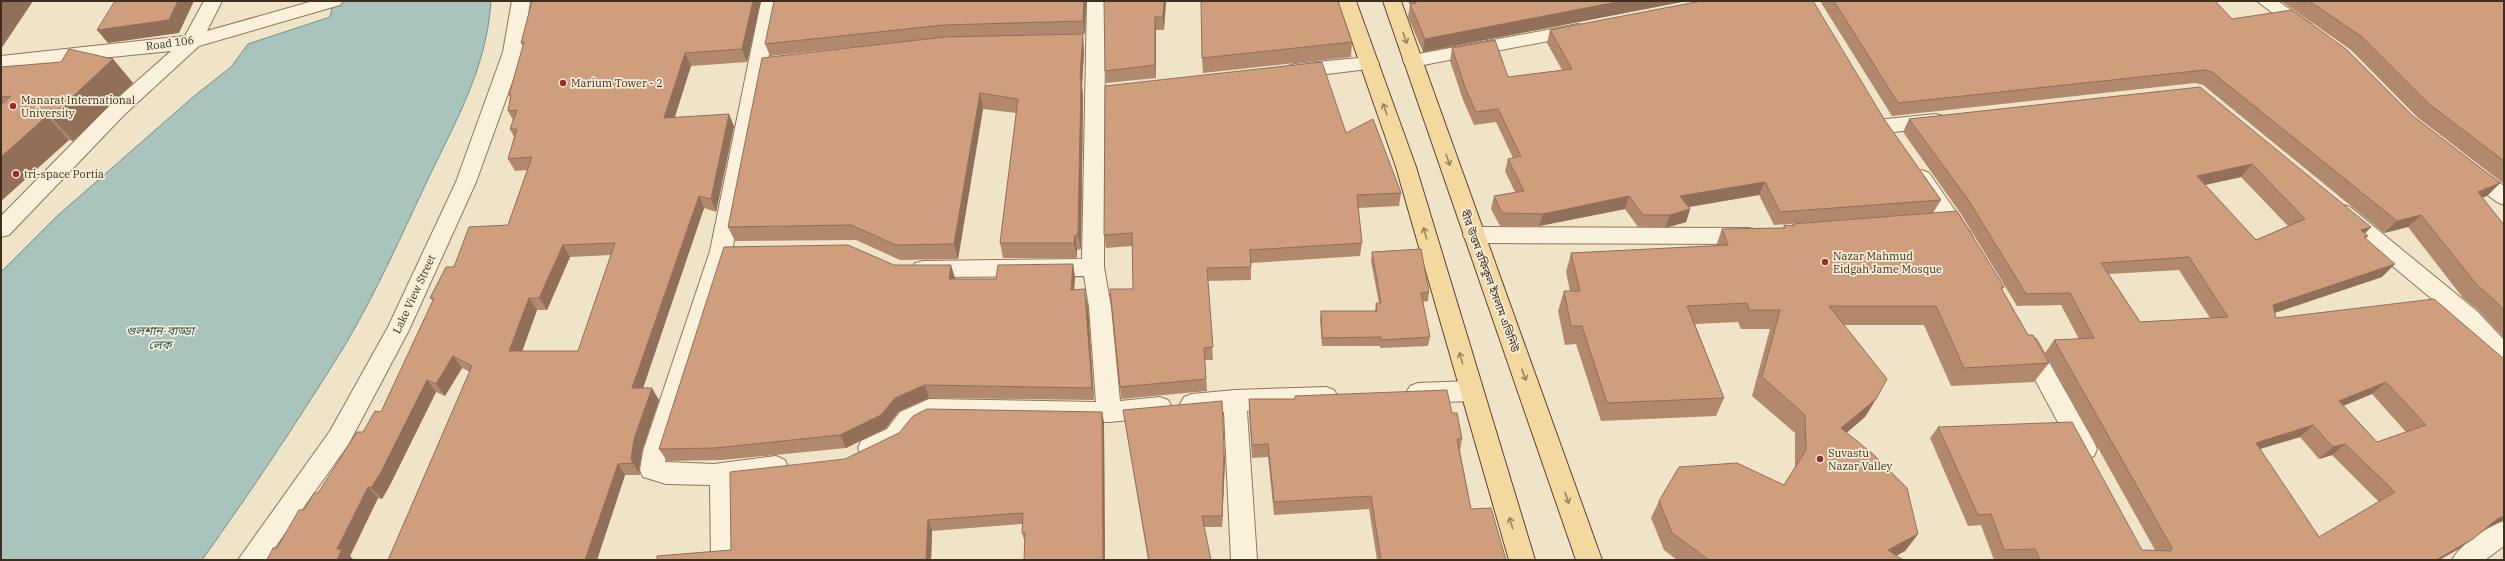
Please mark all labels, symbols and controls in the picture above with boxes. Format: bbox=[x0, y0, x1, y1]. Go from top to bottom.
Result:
one-way arrow bbox=[1401, 31, 1409, 43]
street label: Road 106 bbox=[145, 33, 195, 53]
place label: Marium Tower - 2 bbox=[571, 76, 663, 90]
marker: Marium Tower - 2 bbox=[558, 78, 568, 88]
place label: Manarat International University bbox=[21, 93, 135, 120]
marker: Manarat International University bbox=[8, 101, 18, 111]
one-way arrow bbox=[1381, 104, 1389, 116]
one-way arrow bbox=[1445, 154, 1452, 167]
place label: tri-space Portia bbox=[24, 167, 104, 181]
marker: tri-space Portia bbox=[11, 169, 21, 179]
street label: বীর উত্তম রফিকুল ইসলাম এভিনিউ bbox=[1457, 207, 1522, 354]
one-way arrow bbox=[1421, 227, 1428, 240]
place label: Nazar Mahmud Eidgah Jame Mosque bbox=[1833, 249, 1942, 276]
street label: Lake View Street bbox=[390, 252, 438, 336]
marker: Nazar Mahmud Eidgah Jame Mosque bbox=[1820, 257, 1830, 267]
water label: গুলশান-বাড্ডা লেক bbox=[126, 323, 197, 352]
one-way arrow bbox=[1457, 352, 1464, 365]
one-way arrow bbox=[1521, 369, 1528, 382]
place label: Suvastu Nazar Valley bbox=[1828, 446, 1893, 473]
marker: Suvastu Nazar Valley bbox=[1815, 454, 1825, 464]
one-way arrow bbox=[1564, 492, 1572, 504]
one-way arrow bbox=[1506, 517, 1514, 529]

